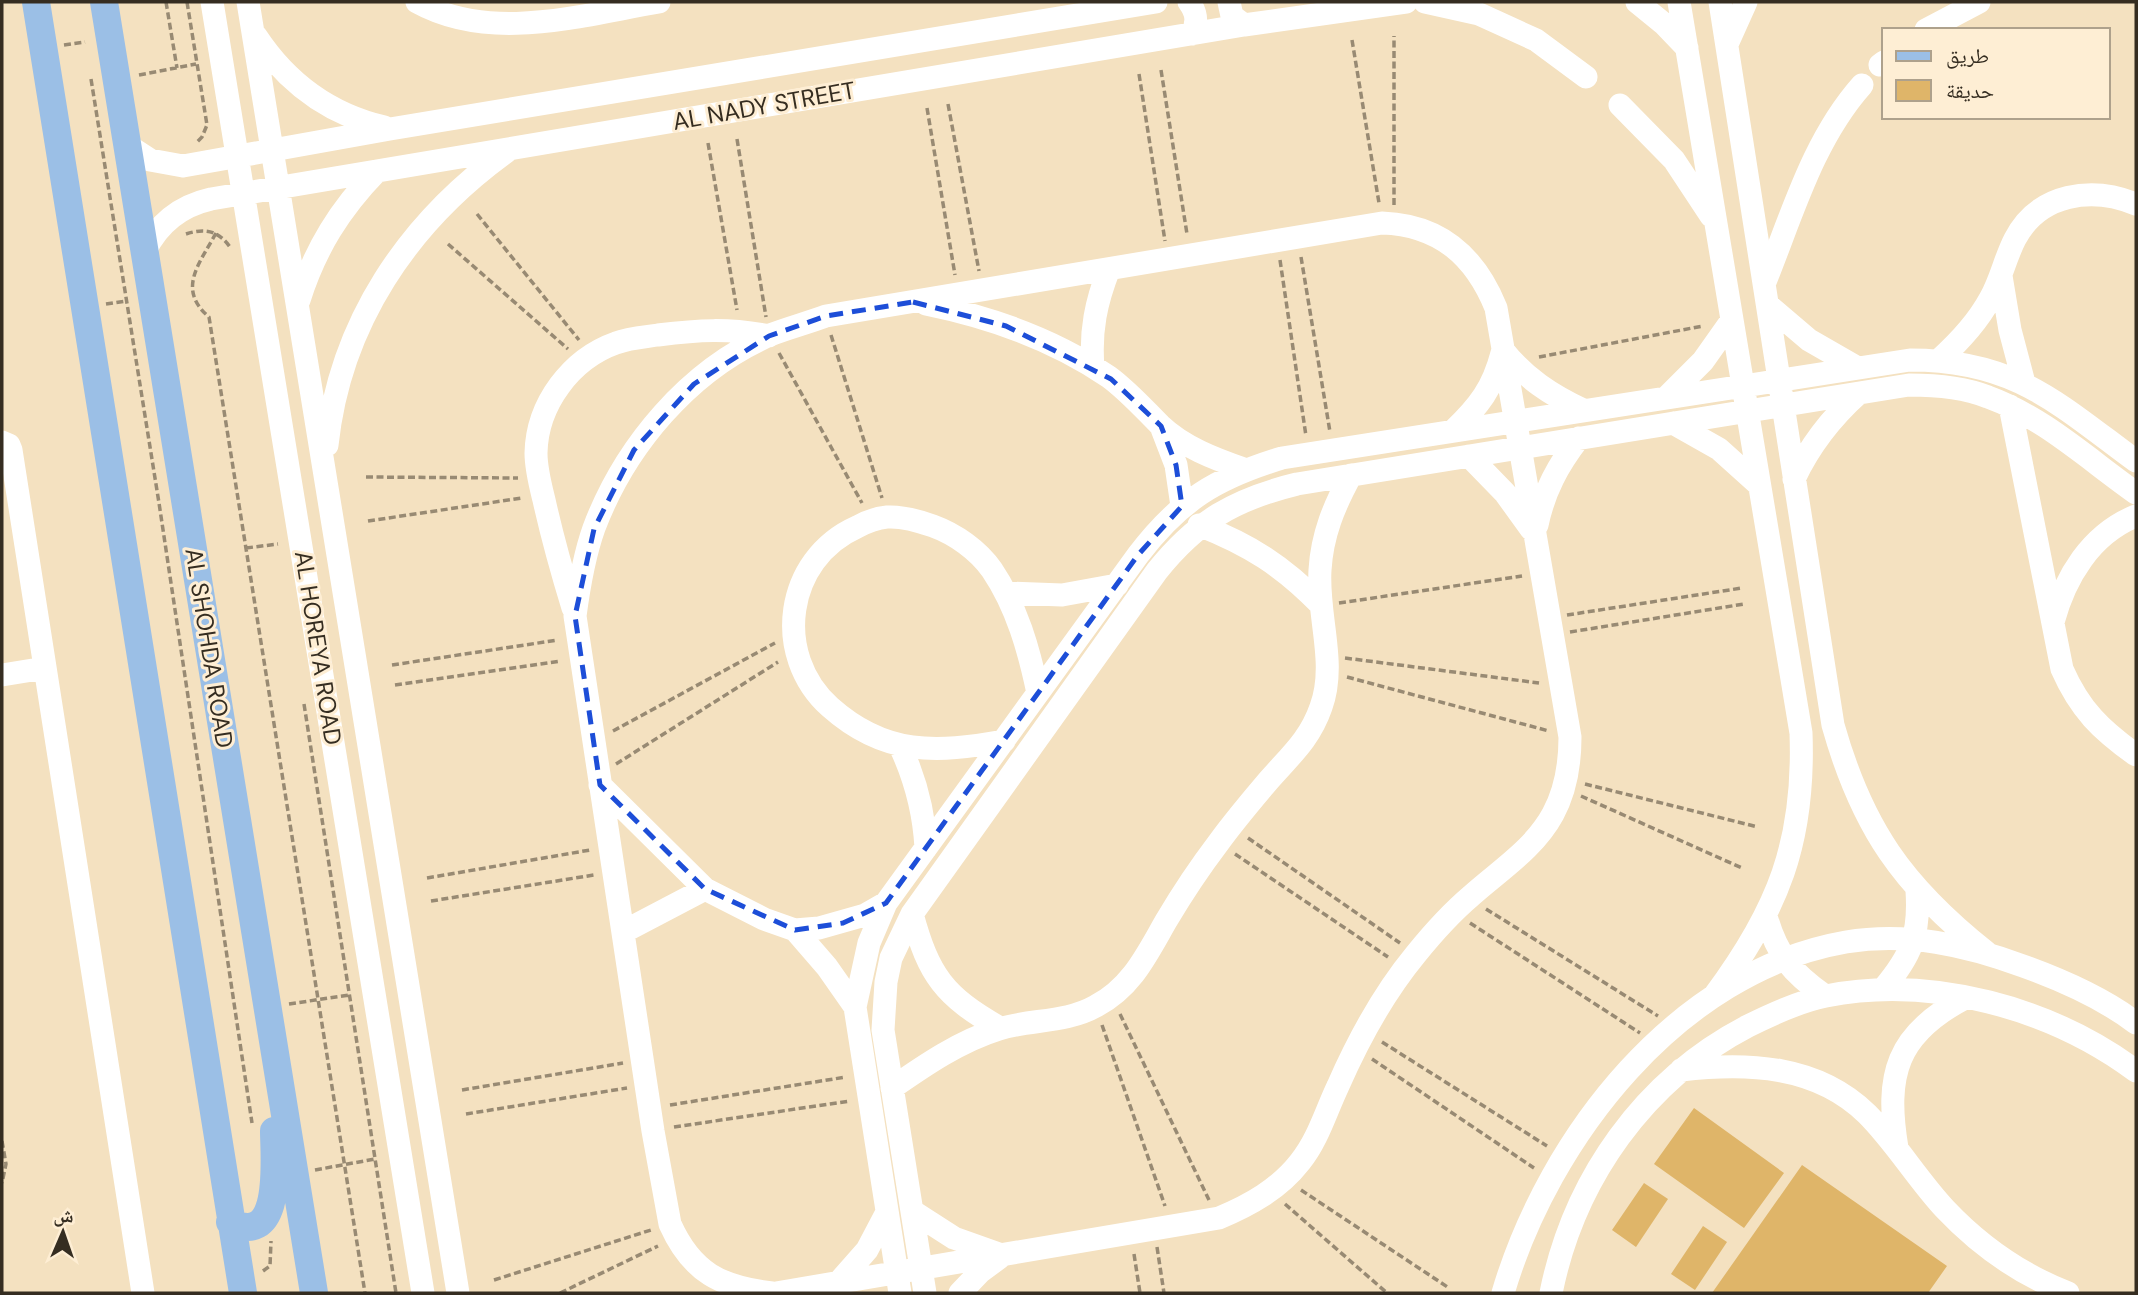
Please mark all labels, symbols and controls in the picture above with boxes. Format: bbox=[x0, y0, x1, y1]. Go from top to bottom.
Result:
legend bbox=[1882, 28, 2110, 119]
text: طريق bbox=[1946, 42, 1989, 70]
street label: AL NADY STREET bbox=[670, 74, 858, 137]
text: حديقة bbox=[1946, 77, 1994, 105]
street label: AL SHOHDA ROAD bbox=[178, 546, 241, 750]
street label: AL HOREYA ROAD bbox=[288, 549, 349, 747]
north arrow bbox=[28, 1197, 98, 1267]
text: ش bbox=[53, 1203, 74, 1228]

